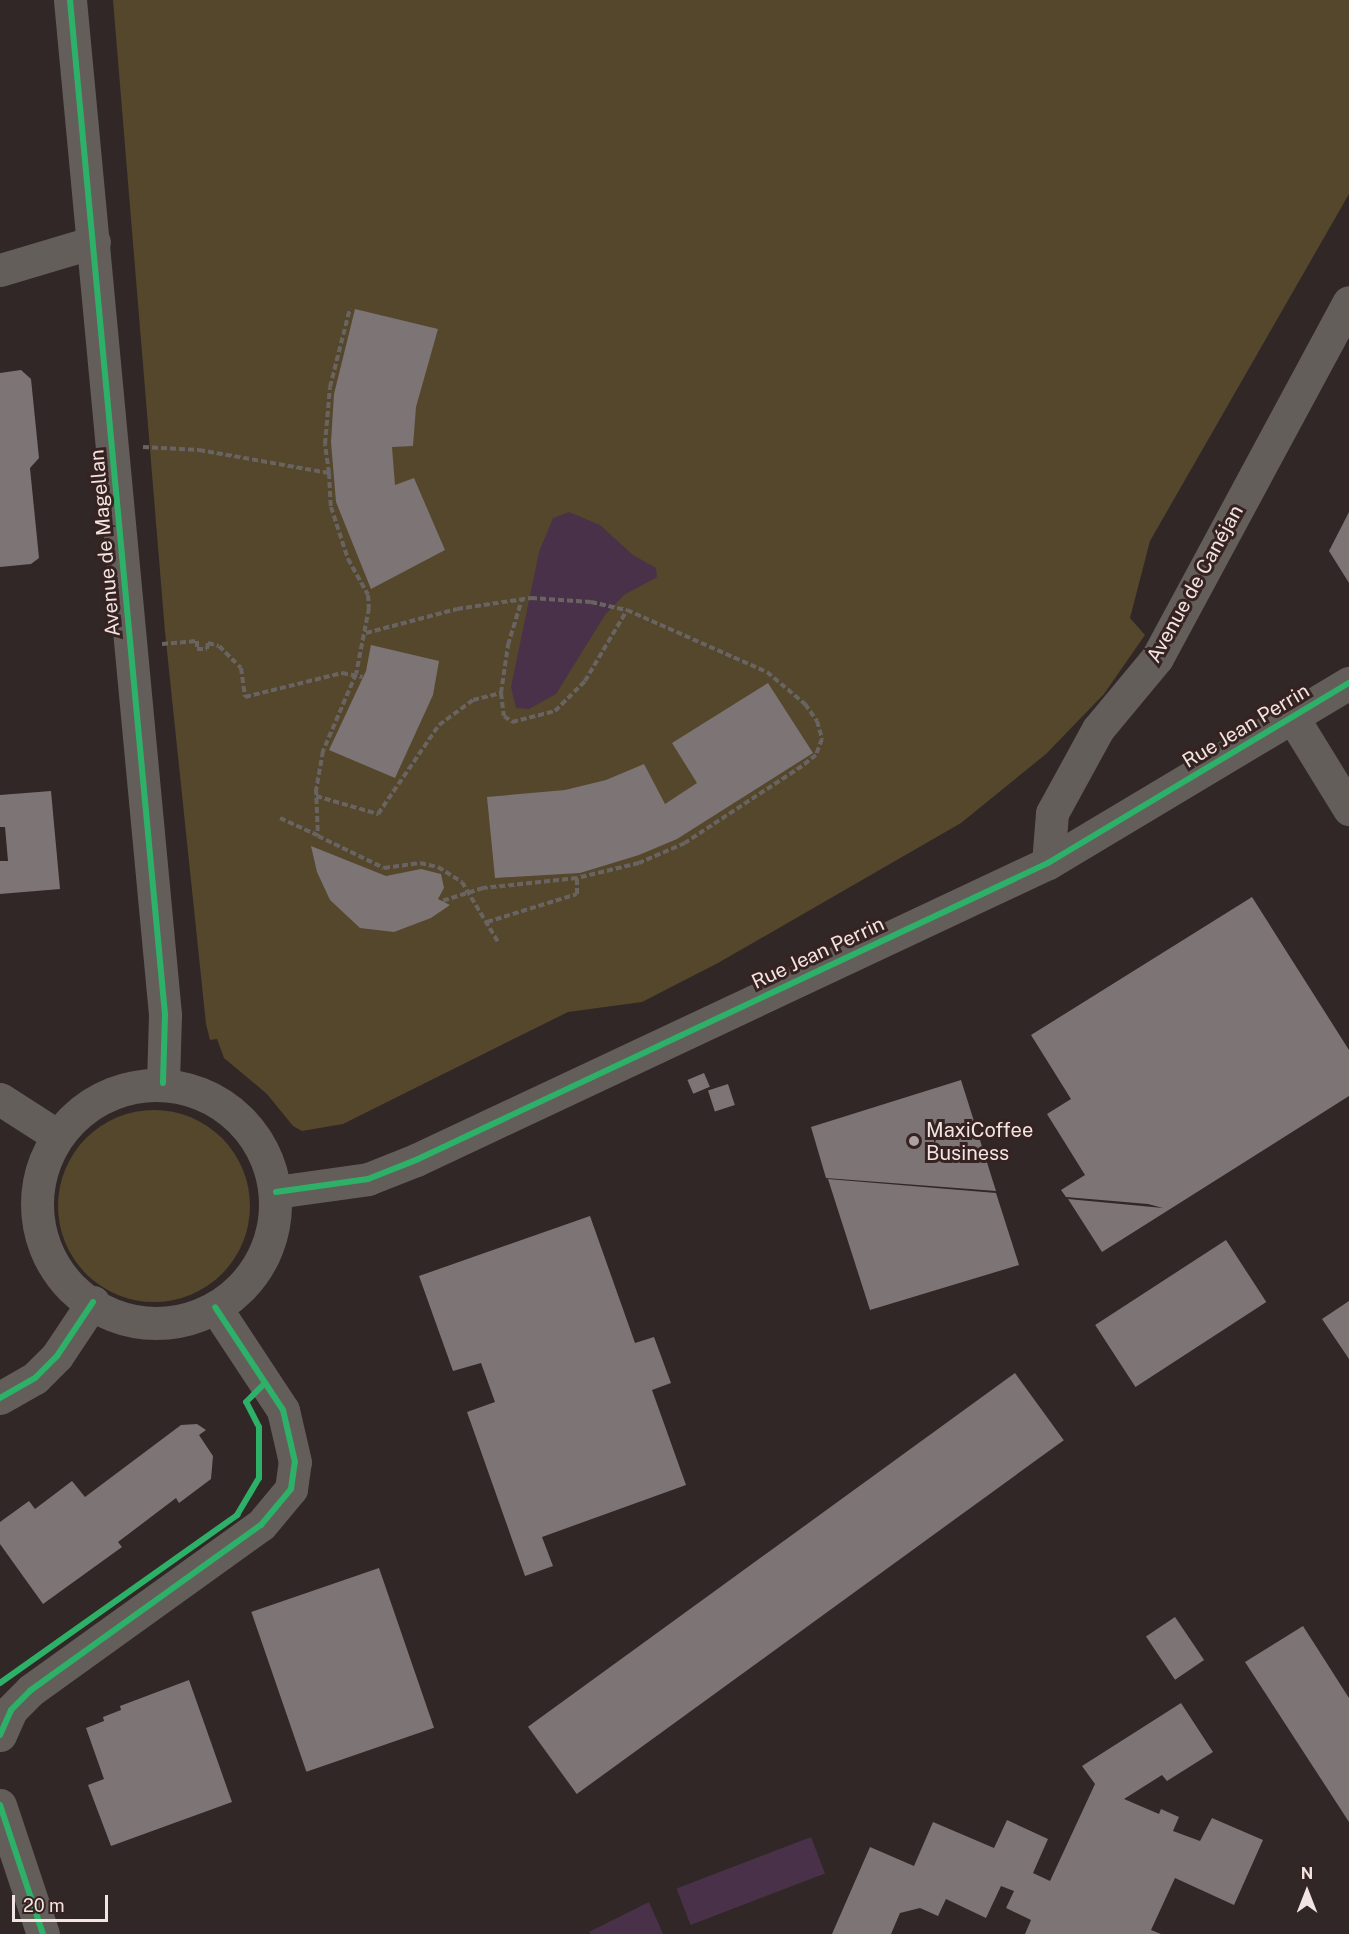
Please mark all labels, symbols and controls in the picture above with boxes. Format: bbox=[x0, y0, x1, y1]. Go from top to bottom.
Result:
street label: Avenue de Magellan bbox=[85, 448, 125, 638]
street label: Avenue de Canéjan bbox=[1142, 501, 1248, 667]
street label: Rue Jean Perrin bbox=[1178, 679, 1314, 773]
street label: Rue Jean Perrin bbox=[748, 912, 888, 994]
place label: MaxiCoffee Business bbox=[926, 1118, 1033, 1165]
marker: MaxiCoffee Business bbox=[907, 1134, 921, 1148]
north arrow bbox=[1277, 1862, 1337, 1922]
text: N bbox=[1301, 1864, 1313, 1883]
scale bar bbox=[15, 1883, 111, 1921]
text: 20 m bbox=[23, 1895, 65, 1916]

